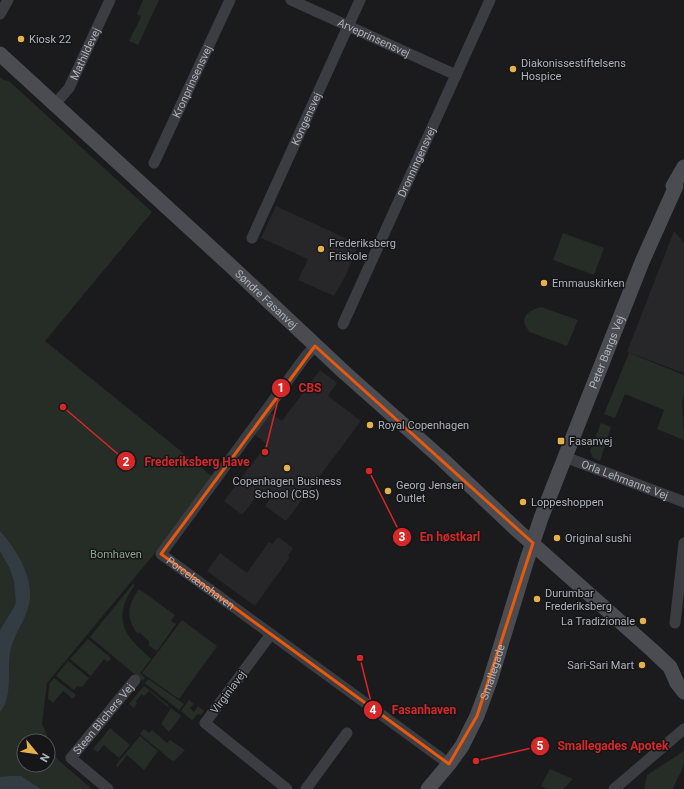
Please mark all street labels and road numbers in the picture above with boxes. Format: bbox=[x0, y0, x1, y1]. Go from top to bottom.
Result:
street label: Arveprinsensvej bbox=[336, 16, 412, 60]
street label: Mathildevej bbox=[68, 26, 103, 82]
street label: Kronprinsensvej bbox=[170, 43, 215, 120]
street label: Kongensvej bbox=[289, 90, 324, 147]
street label: Dronningensvej bbox=[395, 125, 439, 199]
street label: Søndre Fasanvej bbox=[232, 267, 300, 332]
street label: Peter Bangs Vej bbox=[587, 314, 627, 391]
street label: Orla Lehmanns Vej bbox=[579, 458, 670, 502]
street label: Porcelænshaven bbox=[164, 554, 237, 613]
street label: Smallegade bbox=[478, 643, 508, 702]
street label: Virginiavej bbox=[208, 668, 249, 716]
street label: Steen Blichers Vej bbox=[71, 681, 136, 757]

